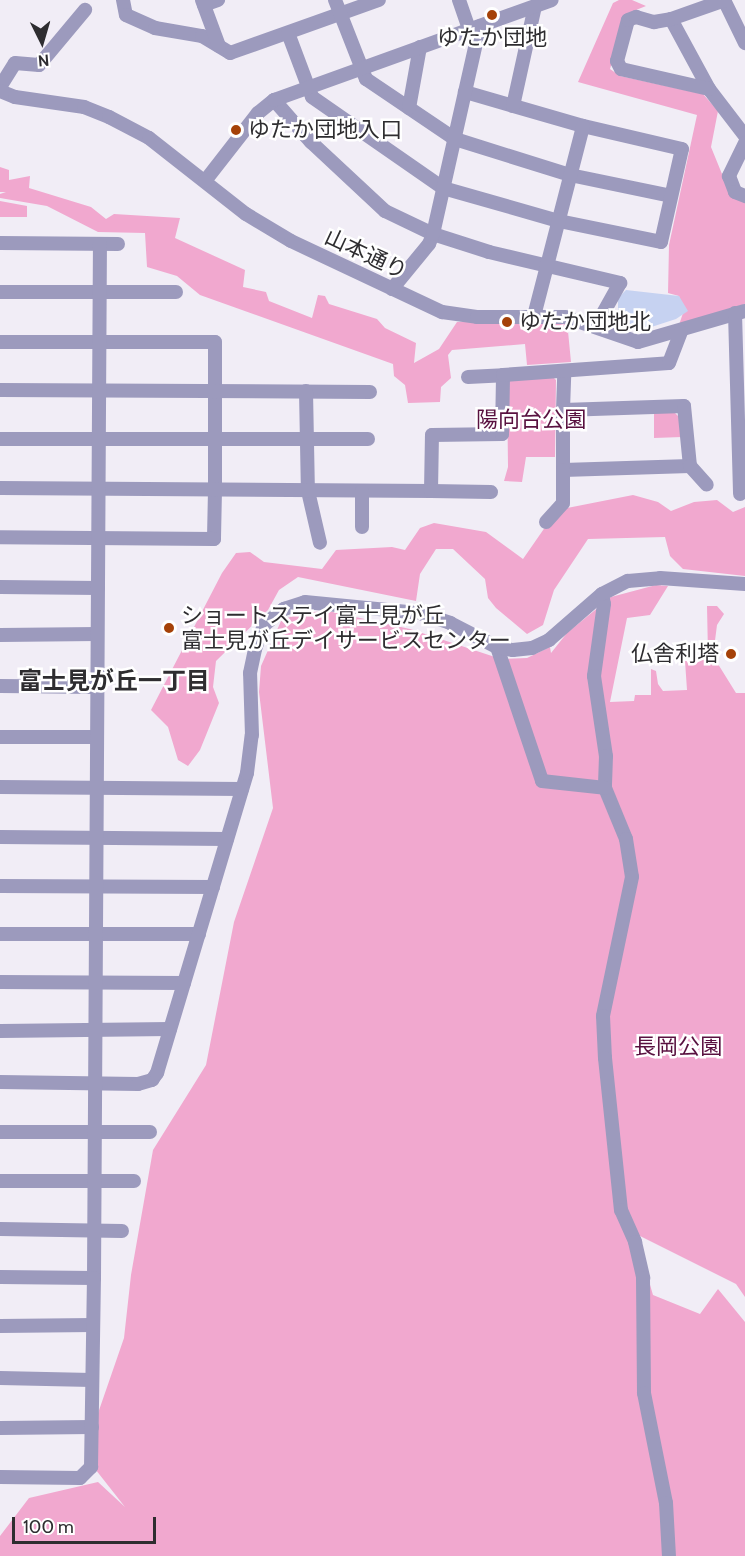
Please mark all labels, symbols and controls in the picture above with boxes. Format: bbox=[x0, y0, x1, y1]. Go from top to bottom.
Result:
marker: ゆたか団地 bbox=[485, 8, 499, 22]
north arrow bbox=[12, 12, 72, 72]
place label: ゆたか団地 bbox=[437, 25, 547, 51]
text: N bbox=[37, 50, 50, 70]
place label: ゆたか団地入口 bbox=[248, 117, 402, 143]
marker: ゆたか団地入口 bbox=[229, 123, 243, 137]
street label: 山本通り bbox=[321, 223, 411, 285]
place label: ゆたか団地北 bbox=[519, 309, 651, 335]
marker: ゆたか団地北 bbox=[500, 315, 514, 329]
park label: 陽向台公園 bbox=[476, 407, 586, 433]
place label: ショートステイ富士見が丘 富士見が丘デイサービスセンター bbox=[181, 602, 511, 654]
marker: ショートステイ富士見が丘 富士見が丘デイサービスセンター bbox=[162, 621, 176, 635]
place label: 仏舎利塔 bbox=[631, 641, 719, 667]
marker: 仏舎利塔 bbox=[724, 647, 738, 661]
district label: 富士見が丘一丁目 bbox=[18, 667, 210, 695]
park label: 長岡公園 bbox=[634, 1034, 722, 1060]
scale bar bbox=[15, 1505, 159, 1543]
text: 100 m bbox=[23, 1516, 74, 1538]

